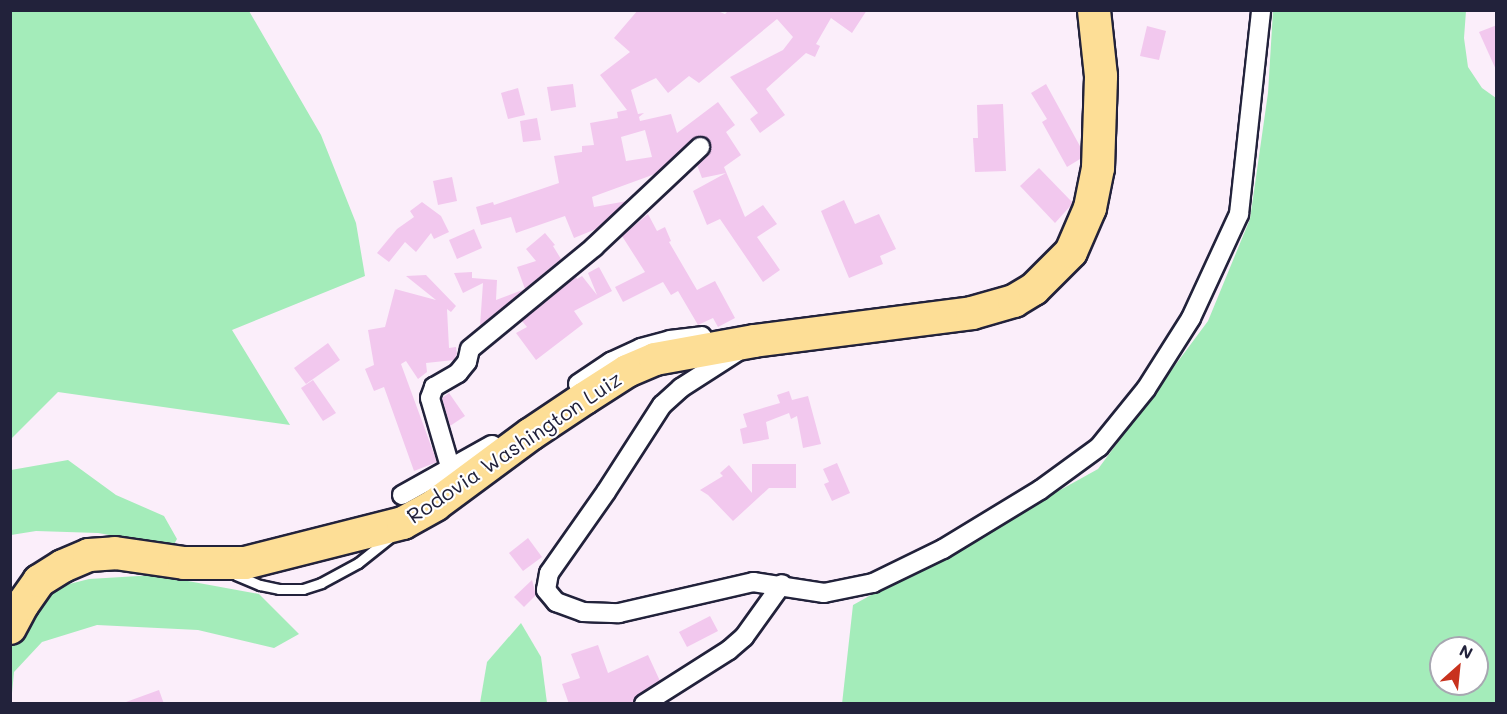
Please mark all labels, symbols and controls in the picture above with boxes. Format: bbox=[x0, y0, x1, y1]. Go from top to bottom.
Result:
street label: Rodovia Washington Luiz bbox=[402, 366, 626, 528]
north arrow bbox=[1429, 636, 1489, 696]
text: N bbox=[1456, 639, 1477, 663]

